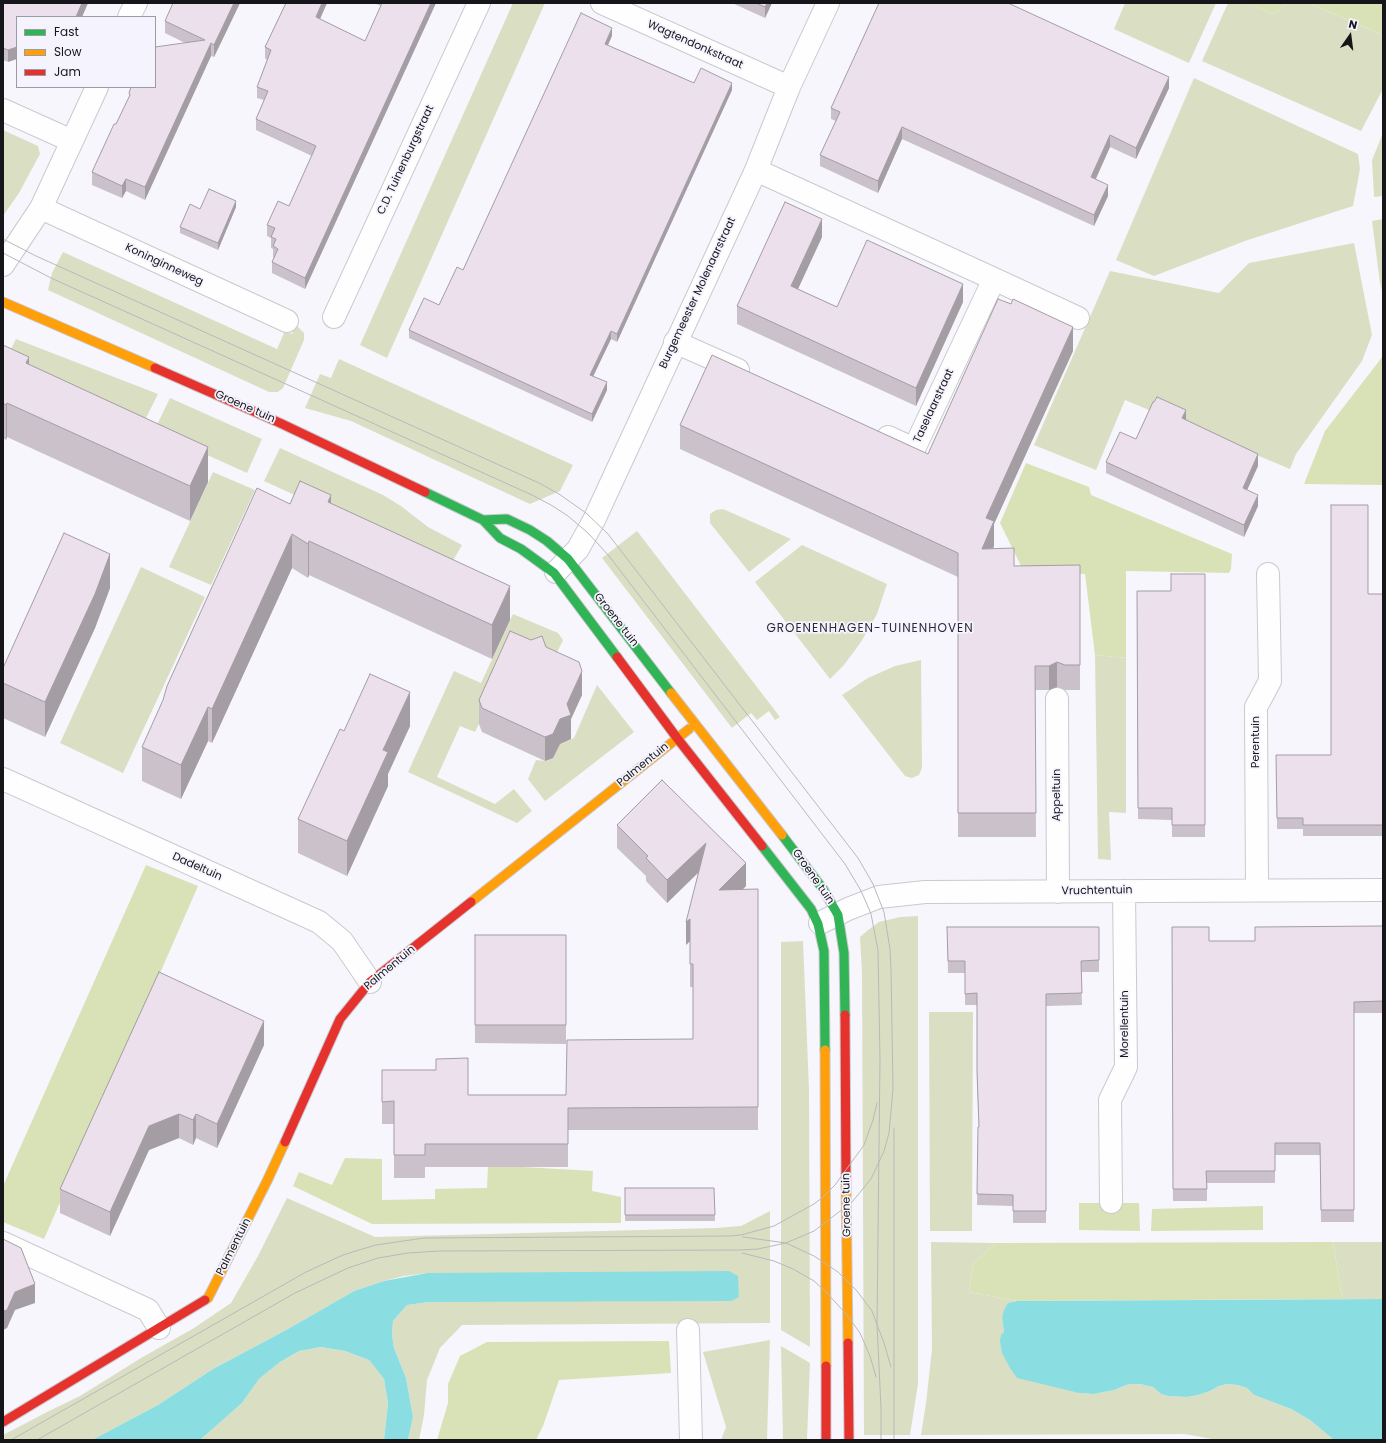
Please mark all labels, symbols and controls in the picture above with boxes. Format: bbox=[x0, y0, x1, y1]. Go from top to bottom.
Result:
legend bbox=[16, 16, 156, 88]
north arrow bbox=[1330, 16, 1370, 56]
text: N bbox=[1347, 16, 1359, 33]
street label: Wagtendonkstraat bbox=[645, 18, 745, 72]
text: Fast bbox=[54, 23, 79, 40]
text: Slow bbox=[54, 43, 82, 60]
text: Jam bbox=[54, 63, 81, 80]
street label: C.D. Tuinenburgstraat bbox=[375, 103, 437, 217]
street label: Burgemeester Molenaarstraat bbox=[657, 215, 739, 371]
street label: Koninginneweg bbox=[123, 241, 205, 289]
street label: Taselaarstraat bbox=[911, 367, 957, 445]
street label: Groene tuin bbox=[213, 388, 277, 426]
street label: Groene tuin bbox=[591, 591, 641, 649]
district label: GROENENHAGEN-TUINENHOVEN bbox=[766, 622, 974, 636]
street label: Perentuin bbox=[1249, 716, 1263, 768]
street label: Palmentuin bbox=[615, 740, 671, 790]
street label: Appeltuin bbox=[1050, 769, 1064, 821]
street label: Groene tuin bbox=[789, 847, 837, 907]
street label: Dadeltuin bbox=[170, 850, 224, 884]
street label: Vruchtentuin bbox=[1061, 884, 1133, 898]
street label: Palmentuin bbox=[362, 943, 418, 993]
street label: Morellentuin bbox=[1118, 990, 1132, 1058]
street label: Groene tuin bbox=[840, 1173, 854, 1237]
street label: Palmentuin bbox=[214, 1216, 254, 1278]

